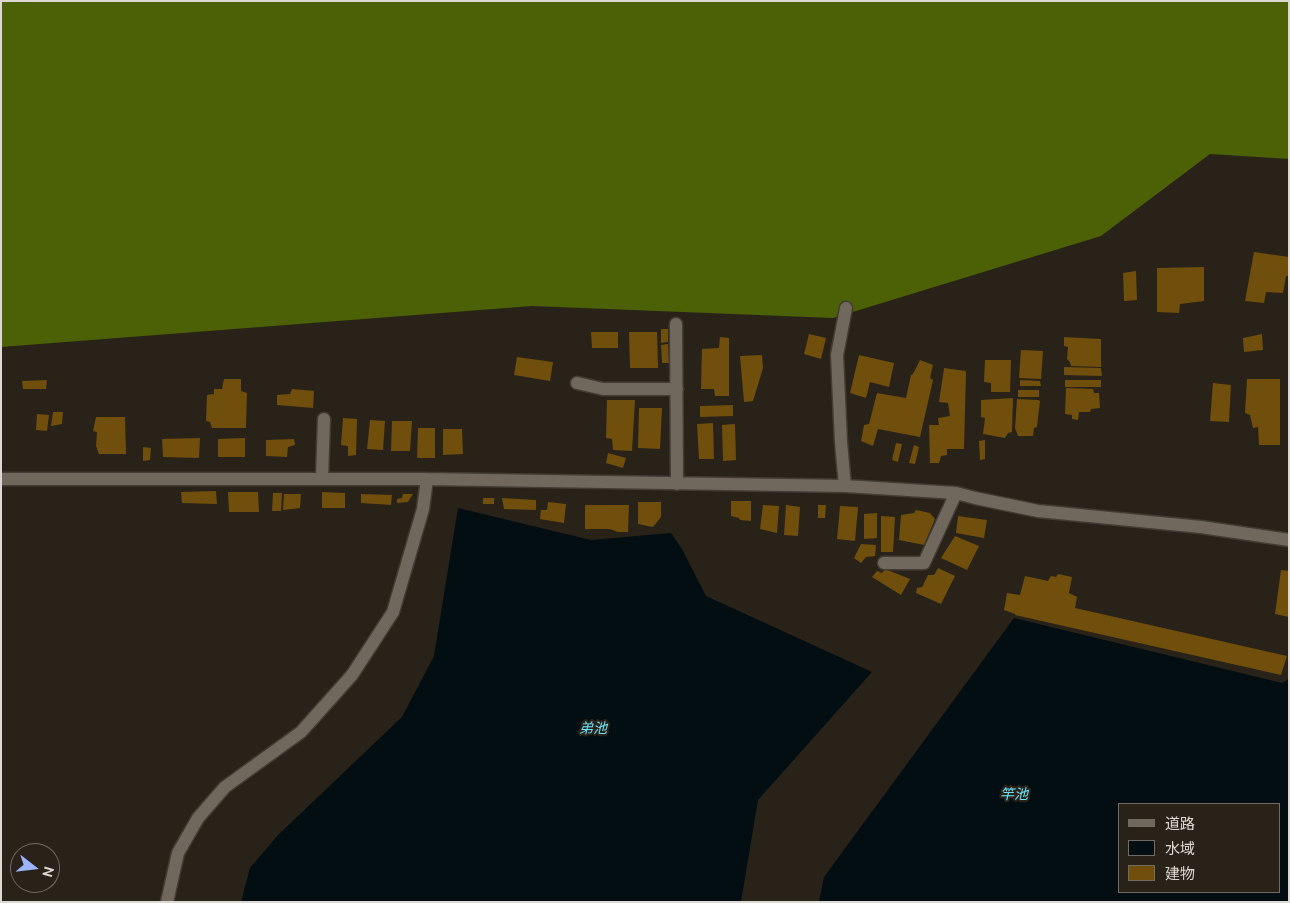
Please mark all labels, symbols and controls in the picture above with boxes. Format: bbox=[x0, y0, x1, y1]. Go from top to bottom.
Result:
water label: 弟池 bbox=[579, 720, 607, 736]
water label: 竿池 bbox=[1000, 786, 1028, 802]
legend bbox=[1118, 803, 1280, 893]
text: 道路 bbox=[1165, 815, 1195, 832]
text: 水域 bbox=[1165, 840, 1195, 857]
north arrow bbox=[10, 843, 60, 893]
text: N bbox=[39, 865, 58, 879]
text: 建物 bbox=[1165, 865, 1195, 882]

